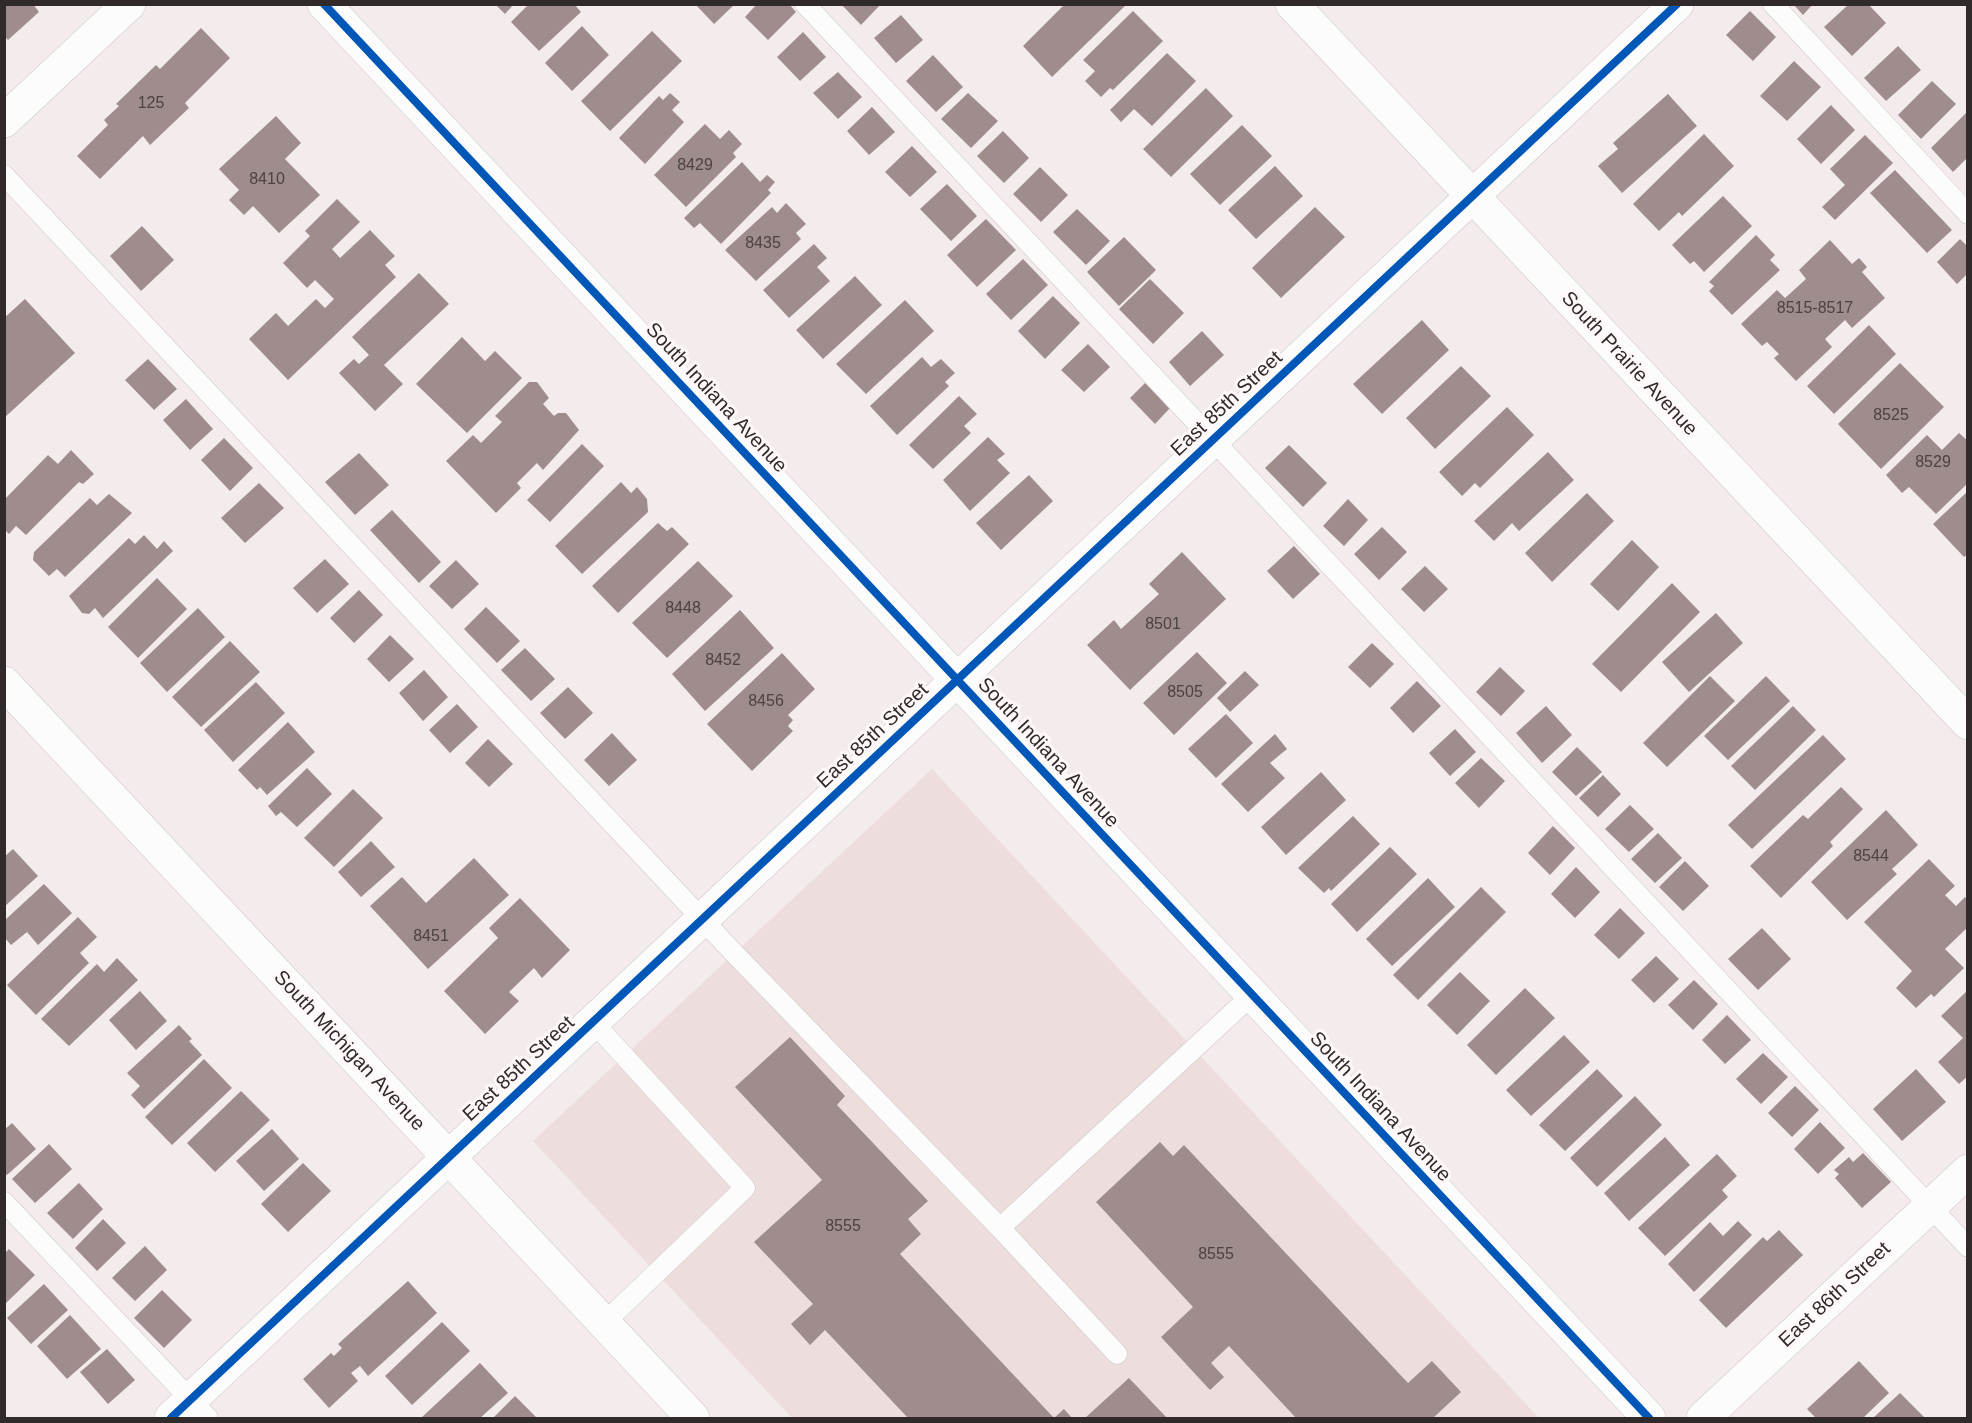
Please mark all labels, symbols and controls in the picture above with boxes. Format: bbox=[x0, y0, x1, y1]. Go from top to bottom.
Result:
house number: 125 bbox=[138, 94, 164, 114]
house number: 8429 bbox=[677, 156, 713, 176]
house number: 8410 bbox=[249, 170, 285, 190]
house number: 8435 bbox=[745, 234, 781, 254]
street label: South Prairie Avenue bbox=[1556, 287, 1702, 441]
house number: 8515-8517 bbox=[1777, 299, 1853, 319]
street label: South Indiana Avenue bbox=[640, 318, 792, 478]
street label: East 85th Street bbox=[1166, 346, 1288, 462]
house number: 8525 bbox=[1873, 406, 1909, 426]
house number: 8529 bbox=[1915, 453, 1951, 473]
house number: 8448 bbox=[665, 599, 701, 619]
house number: 8501 bbox=[1145, 615, 1181, 635]
house number: 8452 bbox=[705, 651, 741, 671]
street label: South Indiana Avenue bbox=[972, 673, 1124, 833]
street label: East 85th Street bbox=[812, 678, 934, 794]
house number: 8505 bbox=[1167, 683, 1203, 703]
house number: 8456 bbox=[748, 692, 784, 712]
house number: 8544 bbox=[1853, 847, 1889, 867]
house number: 8451 bbox=[413, 927, 449, 947]
street label: South Michigan Avenue bbox=[268, 966, 430, 1136]
street label: East 85th Street bbox=[458, 1011, 580, 1127]
street label: South Indiana Avenue bbox=[1304, 1027, 1456, 1187]
house number: 8555 bbox=[825, 1217, 861, 1237]
street label: East 86th Street bbox=[1774, 1237, 1896, 1353]
house number: 8555 bbox=[1198, 1245, 1234, 1265]

